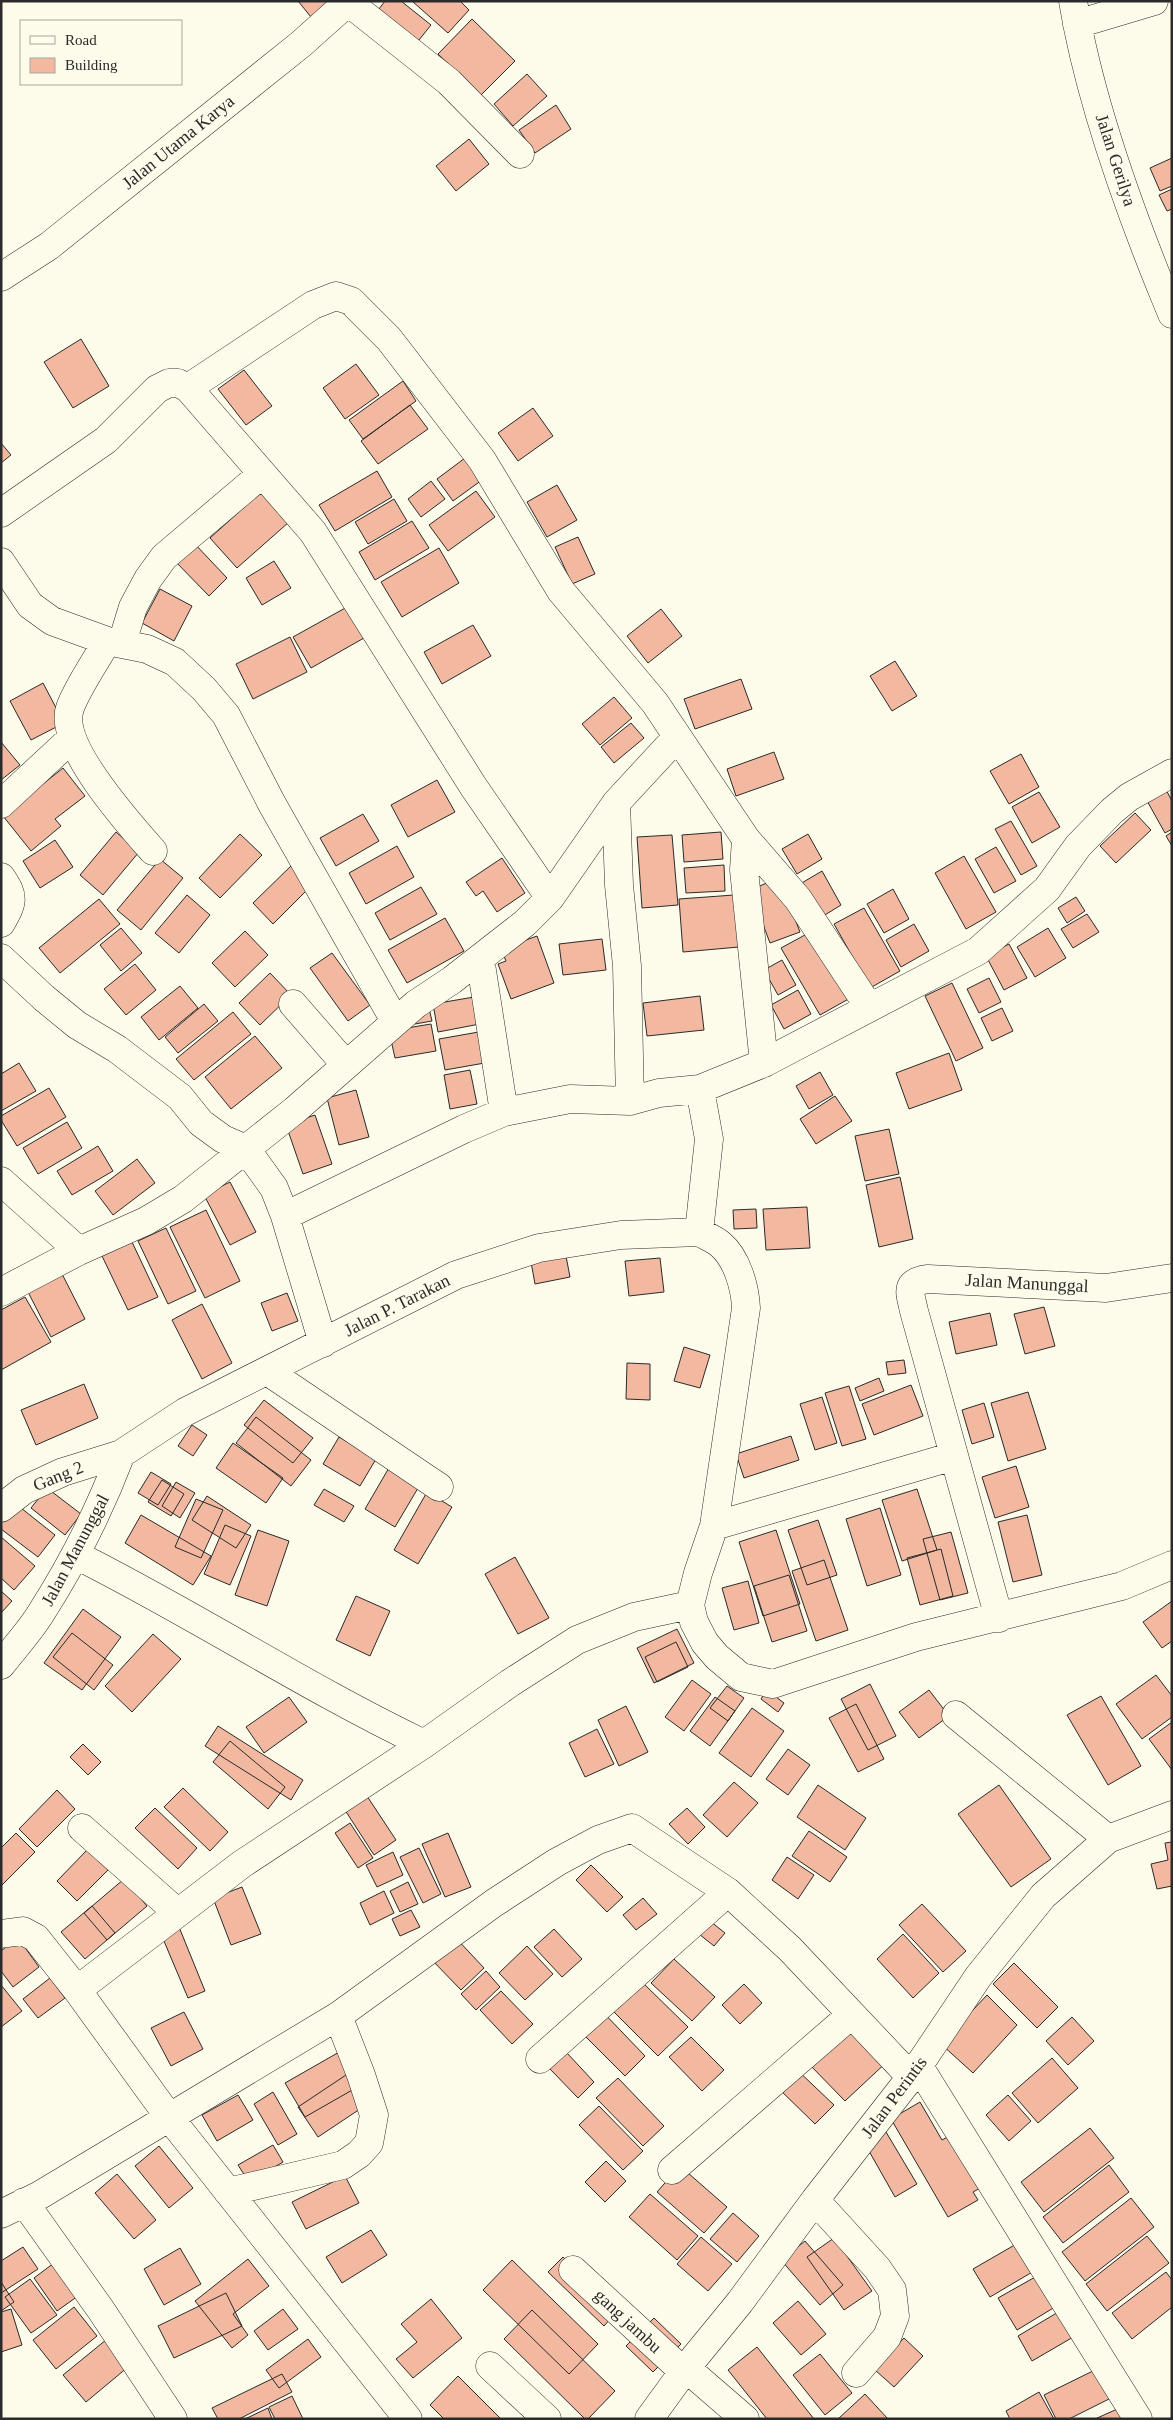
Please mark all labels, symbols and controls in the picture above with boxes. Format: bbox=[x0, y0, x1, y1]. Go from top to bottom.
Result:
legend bbox=[20, 20, 182, 85]
text: Road bbox=[65, 32, 97, 48]
text: Building bbox=[65, 57, 118, 73]
street label: Jalan Utama Karya bbox=[118, 91, 238, 193]
street label: Jalan Gerilya bbox=[1092, 112, 1140, 208]
street label: Jalan P. Tarakan bbox=[341, 1270, 453, 1340]
street label: Jalan Manunggal bbox=[965, 1270, 1089, 1296]
street label: Gang 2 bbox=[30, 1457, 86, 1495]
street label: Jalan Manunggal bbox=[37, 1491, 113, 1609]
street label: Jalan Perintis bbox=[857, 2052, 931, 2142]
street label: gang jambu bbox=[590, 2285, 666, 2357]

